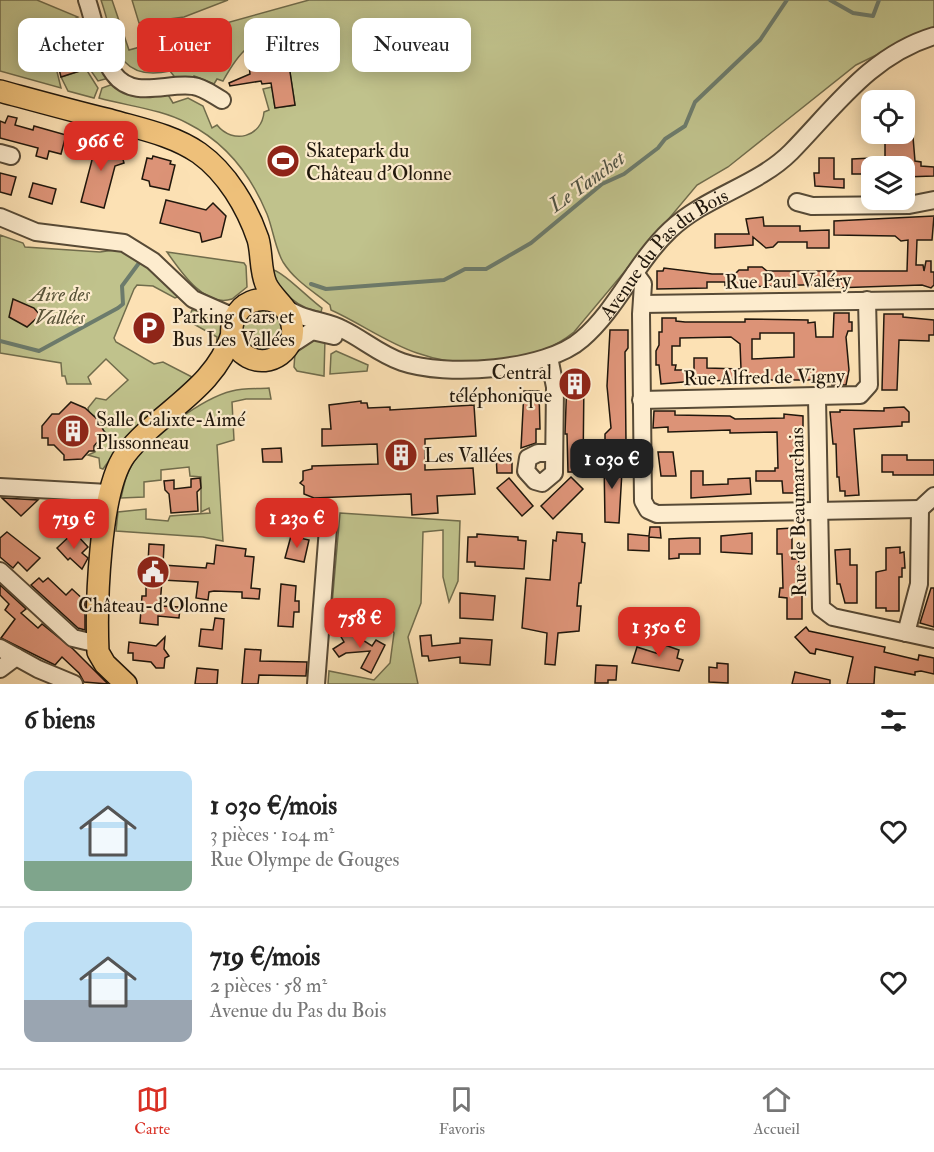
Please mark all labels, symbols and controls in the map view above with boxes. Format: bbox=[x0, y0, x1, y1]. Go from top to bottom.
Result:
chip: Acheter bbox=[18, 18, 125, 72]
chip: Louer bbox=[137, 18, 232, 72]
chip: Filtres bbox=[244, 18, 340, 72]
chip: Nouveau bbox=[352, 18, 471, 72]
map controls bbox=[861, 90, 915, 210]
button: locate bbox=[861, 90, 915, 144]
pin: 966 € bbox=[59, 121, 143, 172]
text: 966 € bbox=[78, 128, 124, 153]
place label: Skatepark du Château d'Olonne bbox=[306, 138, 452, 186]
sports icon: Skatepark du Château d'Olonne bbox=[265, 143, 301, 179]
water label: Le Tanchet bbox=[543, 145, 631, 219]
button: layers bbox=[861, 156, 915, 210]
street label: Avenue du Pas du Bois bbox=[593, 182, 732, 325]
street label: Rue Paul Valéry bbox=[725, 267, 853, 295]
park label: Aire des Vallées bbox=[28, 282, 90, 330]
place label: Parking Cars et Bus Les Vallées bbox=[172, 304, 295, 352]
parking icon: Parking Cars et Bus Les Vallées bbox=[131, 310, 167, 346]
place label: Central téléphonique bbox=[449, 360, 552, 409]
street label: Rue Alfred de Vigny bbox=[683, 363, 846, 391]
building icon: Central téléphonique bbox=[557, 366, 593, 402]
place label: Salle Calixte-Aimé Plissonneau bbox=[96, 407, 246, 455]
building icon: Salle Calixte-Aimé Plissonneau bbox=[55, 413, 91, 449]
street label: Rue de Beaumarchais bbox=[784, 427, 812, 597]
building icon: Les Vallées bbox=[383, 437, 419, 473]
pin: 1 030 € bbox=[557, 439, 667, 490]
place label: Les Vallées bbox=[424, 443, 512, 468]
text: 1 030 € bbox=[584, 446, 640, 471]
pin: 1 230 € bbox=[242, 498, 352, 549]
pin: 719 € bbox=[32, 499, 116, 550]
text: 1 230 € bbox=[269, 505, 325, 530]
text: 719 € bbox=[53, 506, 95, 531]
public building icon: Château-d'Olonne bbox=[135, 554, 171, 590]
place label: Château-d'Olonne bbox=[78, 593, 228, 618]
pin: 758 € bbox=[318, 598, 402, 649]
text: 758 € bbox=[338, 605, 382, 630]
pin: 1 350 € bbox=[604, 607, 714, 658]
text: 1 350 € bbox=[632, 614, 686, 639]
text: 6 biens bbox=[24, 704, 95, 736]
icon: filters bbox=[877, 704, 910, 737]
text: 1 030 €/mois bbox=[210, 790, 337, 822]
icon: home bbox=[72, 795, 144, 867]
icon: heart bbox=[877, 815, 910, 848]
text: 3 pièces · 104 m² bbox=[210, 822, 334, 847]
text: Rue Olympe de Gouges bbox=[210, 847, 399, 872]
text: 719 €/mois bbox=[210, 941, 320, 973]
icon: home bbox=[72, 946, 144, 1018]
icon: heart bbox=[877, 966, 910, 999]
text: 2 pièces · 58 m² bbox=[210, 973, 327, 998]
text: Avenue du Pas du Bois bbox=[210, 998, 386, 1023]
tab: Carte bbox=[134, 1083, 170, 1139]
tab: Favoris bbox=[439, 1083, 485, 1139]
tab: Accueil bbox=[753, 1083, 800, 1139]

